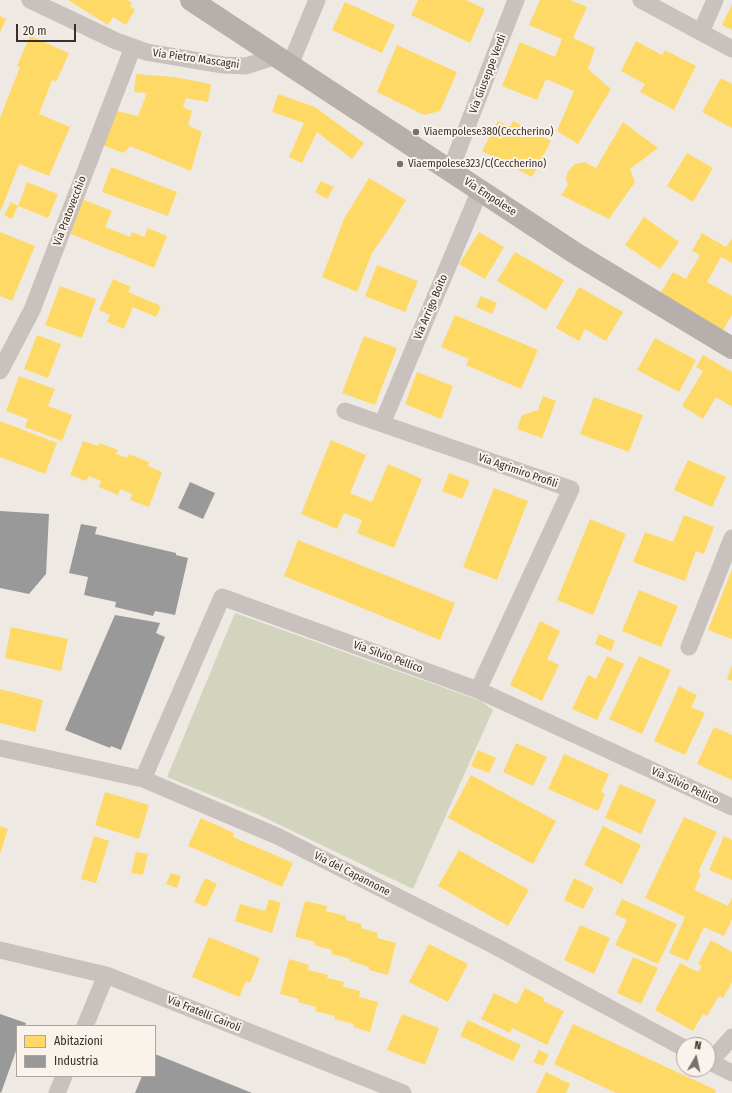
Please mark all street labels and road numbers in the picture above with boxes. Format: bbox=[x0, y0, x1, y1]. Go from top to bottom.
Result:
street label: Via Giuseppe Verdi bbox=[467, 32, 509, 116]
street label: Via Pietro Mascagni bbox=[152, 46, 240, 72]
street label: Via Pratovecchio bbox=[51, 174, 89, 248]
street label: Via Empolese bbox=[461, 175, 519, 219]
street label: Via Arrigo Boito bbox=[411, 272, 451, 342]
street label: Via Agrimiro Profili bbox=[476, 451, 560, 491]
street label: Via Silvio Pellico bbox=[351, 638, 425, 676]
street label: Via Silvio Pellico bbox=[649, 765, 721, 807]
street label: Via del Capannone bbox=[312, 849, 392, 899]
street label: Via Fratelli Cairoli bbox=[165, 993, 243, 1035]

